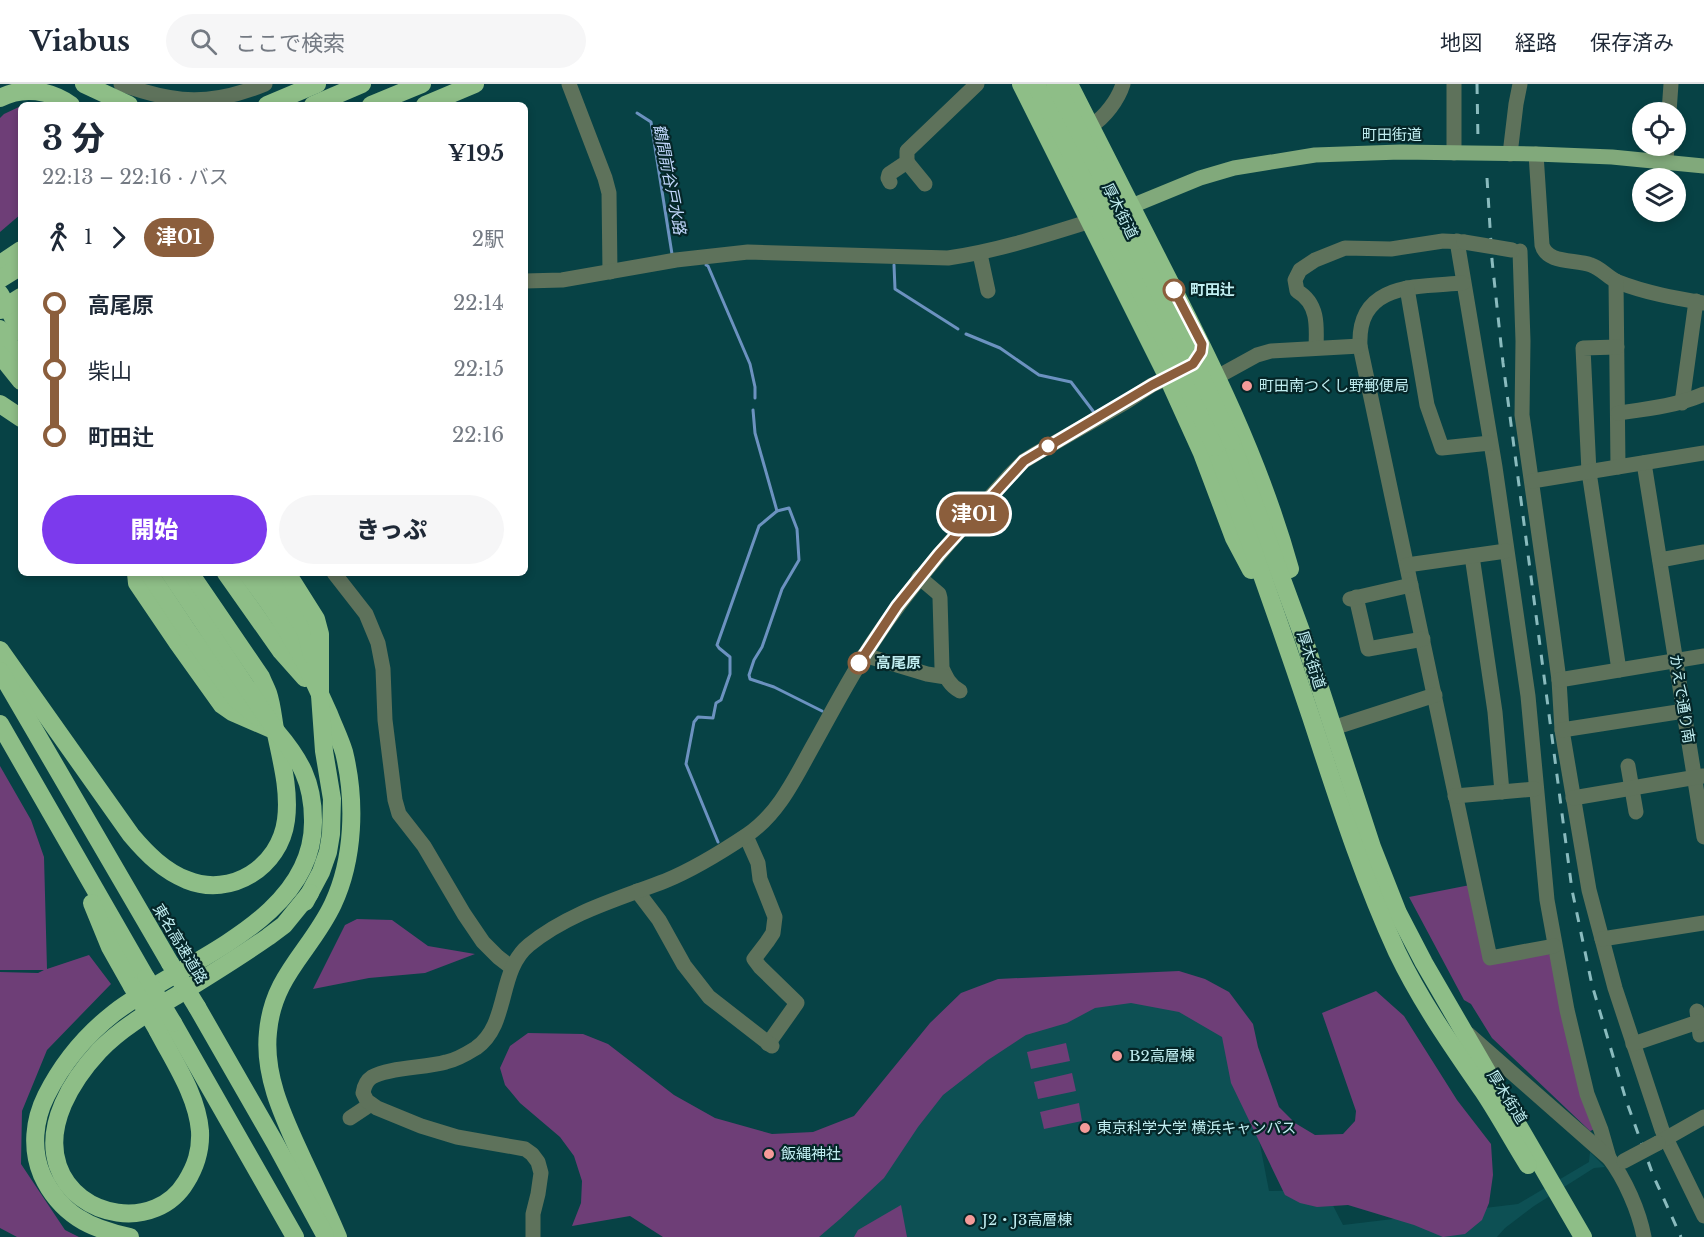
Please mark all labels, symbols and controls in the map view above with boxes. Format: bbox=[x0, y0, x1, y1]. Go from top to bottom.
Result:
search box bbox=[166, 14, 586, 68]
text: Viabus bbox=[30, 24, 130, 59]
icon: search bbox=[187, 25, 220, 58]
text: ここで検索 bbox=[235, 30, 345, 57]
text: 地図 bbox=[1440, 30, 1482, 56]
text: 経路 bbox=[1515, 30, 1557, 56]
text: 保存済み bbox=[1590, 30, 1674, 56]
map controls bbox=[1632, 102, 1686, 222]
button: locate bbox=[1632, 102, 1686, 156]
text: 3 分 bbox=[42, 118, 105, 159]
water label: 鶴間前谷戸水路 bbox=[649, 122, 691, 238]
street label: 町田街道 bbox=[1362, 125, 1422, 144]
text: ¥195 bbox=[448, 140, 504, 167]
text: 22:13 – 22:16 · バス bbox=[42, 165, 229, 189]
button: layers bbox=[1632, 168, 1686, 222]
street label: 厚木街道 bbox=[1098, 180, 1143, 242]
icon: walk bbox=[42, 221, 75, 254]
icon: forward bbox=[102, 221, 135, 254]
text: 津01 bbox=[156, 224, 202, 250]
text: 1 bbox=[84, 225, 93, 249]
text: 2駅 bbox=[472, 227, 504, 251]
marker: 町田辻 bbox=[1163, 279, 1185, 301]
place label: 町田辻 bbox=[1190, 280, 1235, 299]
text: 22:14 bbox=[453, 291, 504, 315]
text: 高尾原 bbox=[88, 292, 154, 319]
text: 22:15 bbox=[453, 357, 504, 381]
text: 柴山 bbox=[88, 358, 132, 385]
place label: 町田南つくし野郵便局 bbox=[1259, 376, 1409, 395]
marker: 町田南つくし野郵便局 bbox=[1240, 379, 1254, 393]
text: 22:16 bbox=[452, 423, 504, 447]
text: 町田辻 bbox=[88, 424, 154, 451]
unlabelled marker bbox=[1039, 437, 1057, 455]
line badge: 津01 bbox=[940, 494, 1008, 534]
button: 開始 bbox=[42, 495, 267, 564]
button: きっぷ bbox=[279, 495, 504, 564]
text: 津01 bbox=[951, 501, 997, 527]
street label: 厚木街道 bbox=[1293, 628, 1330, 691]
marker: 高尾原 bbox=[848, 652, 870, 674]
place label: 高尾原 bbox=[876, 653, 921, 672]
street label: かえで通り南 bbox=[1666, 653, 1699, 745]
street label: 東名高速道路 bbox=[149, 900, 212, 987]
place label: B2高層棟 bbox=[1129, 1046, 1195, 1065]
marker: B2高層棟 bbox=[1110, 1049, 1124, 1063]
street label: 厚木街道 bbox=[1483, 1066, 1531, 1127]
place label: 東京科学大学 横浜キャンパス bbox=[1097, 1118, 1296, 1137]
marker: 東京科学大学 横浜キャンパス bbox=[1078, 1121, 1092, 1135]
place label: 飯縄神社 bbox=[781, 1144, 841, 1163]
marker: 飯縄神社 bbox=[762, 1147, 776, 1161]
place label: J2・J3高層棟 bbox=[980, 1210, 1072, 1229]
marker: J2・J3高層棟 bbox=[963, 1213, 977, 1227]

